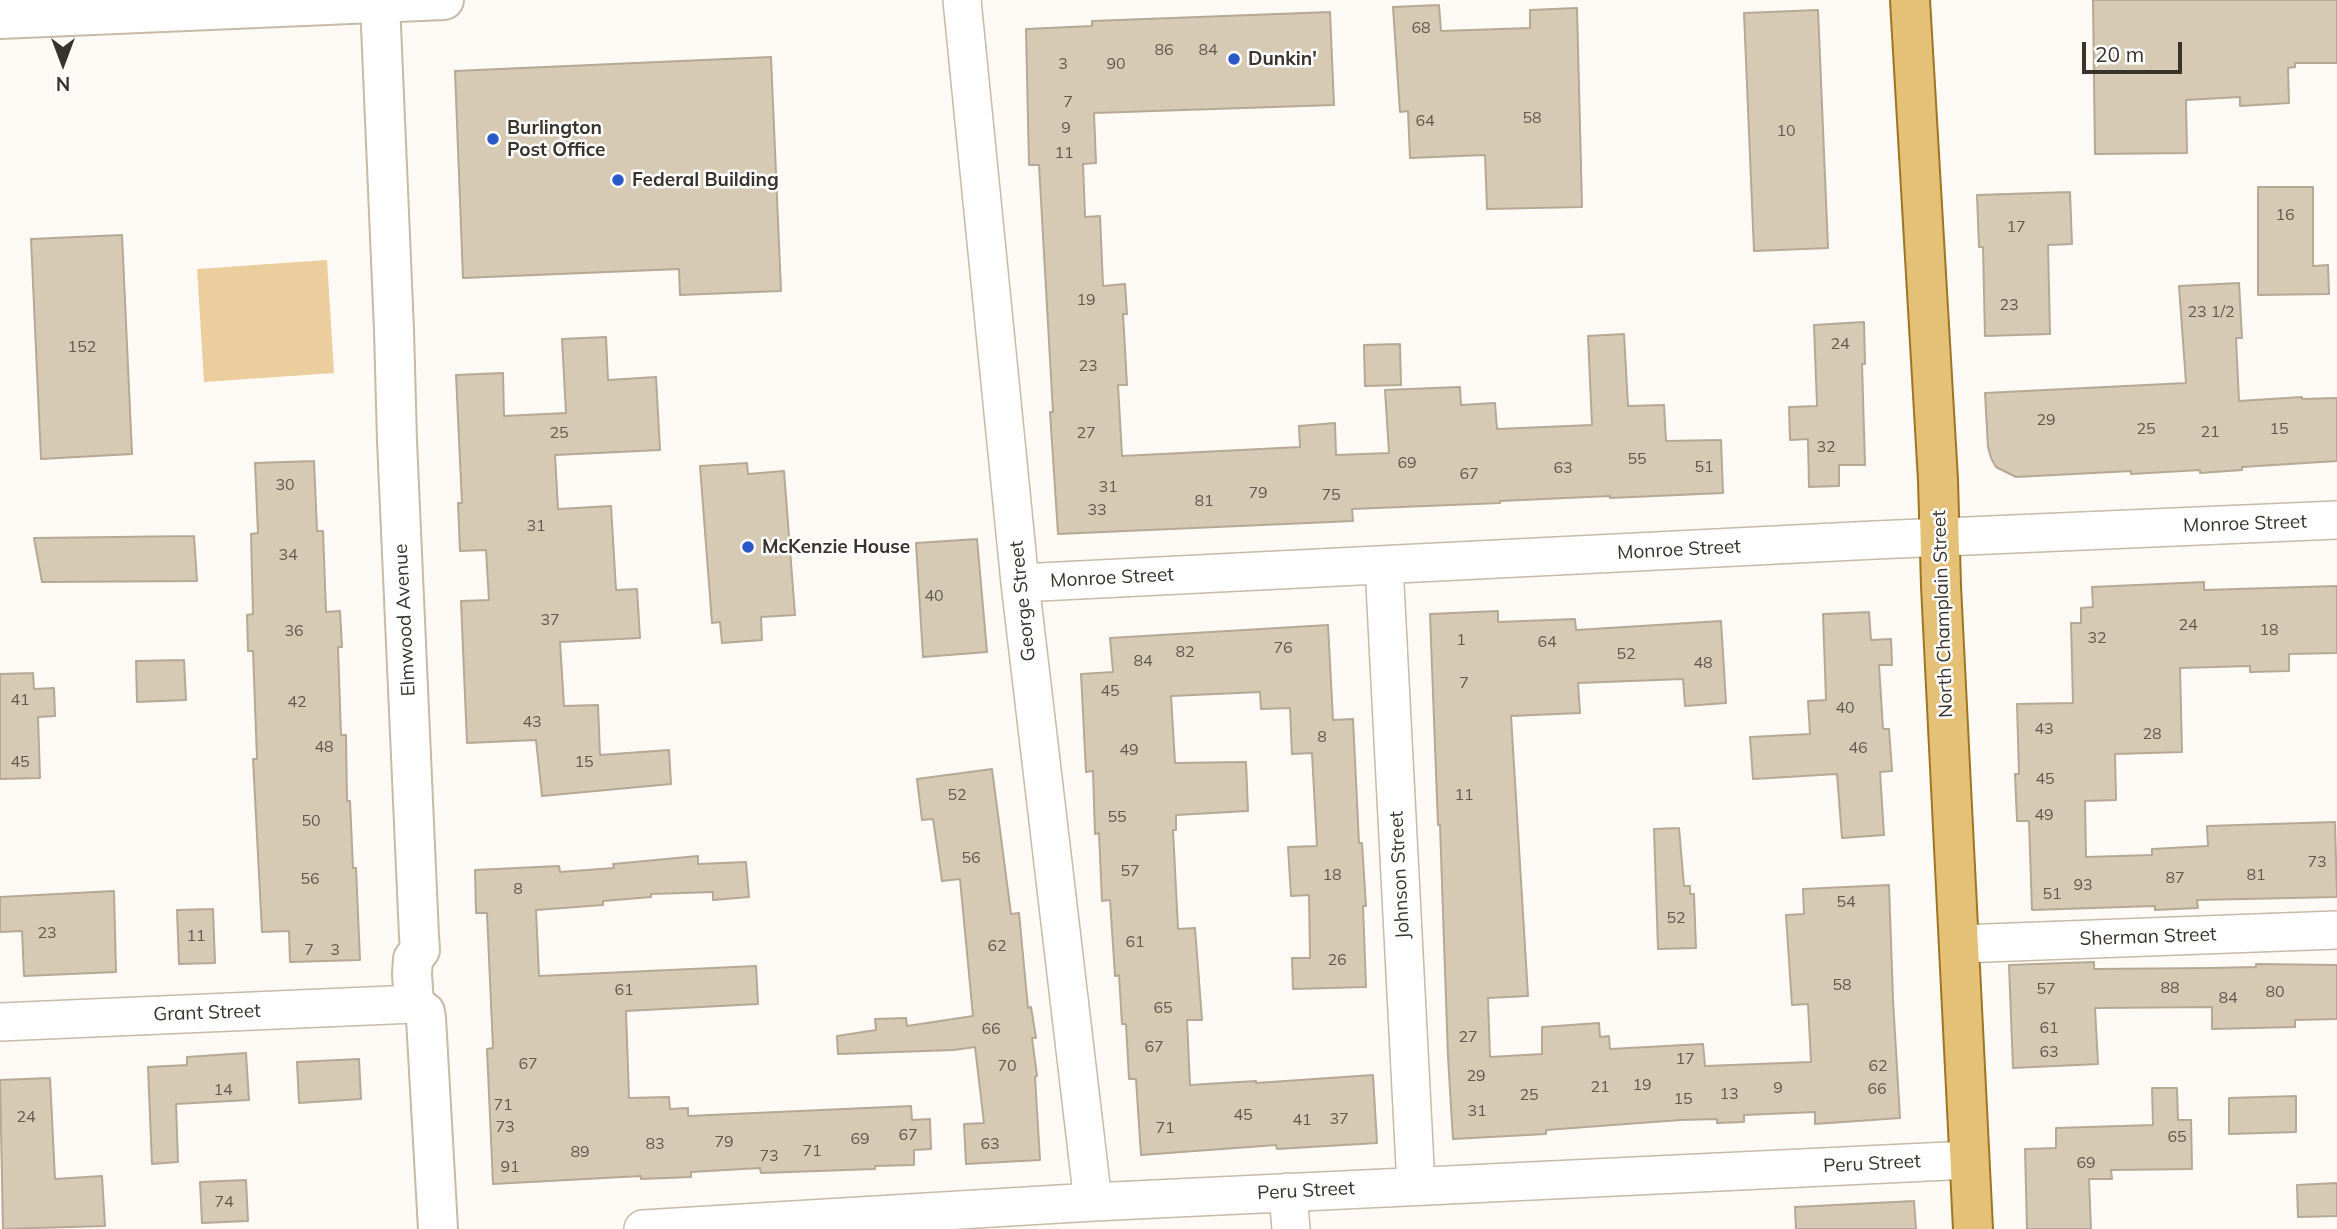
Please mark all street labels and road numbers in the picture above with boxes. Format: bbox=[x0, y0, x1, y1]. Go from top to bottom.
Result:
street label: North Champlain Street bbox=[1928, 510, 1958, 718]
street label: Monroe Street bbox=[2183, 510, 2307, 538]
street label: Monroe Street bbox=[1617, 535, 1741, 565]
street label: George Street bbox=[1005, 540, 1041, 662]
street label: Elmwood Avenue bbox=[390, 543, 420, 697]
street label: Monroe Street bbox=[1050, 563, 1174, 593]
street label: Johnson Street bbox=[1385, 810, 1415, 940]
street label: Sherman Street bbox=[2079, 923, 2217, 951]
street label: Grant Street bbox=[153, 1000, 261, 1026]
street label: Peru Street bbox=[1823, 1150, 1921, 1178]
street label: Peru Street bbox=[1257, 1177, 1355, 1205]

